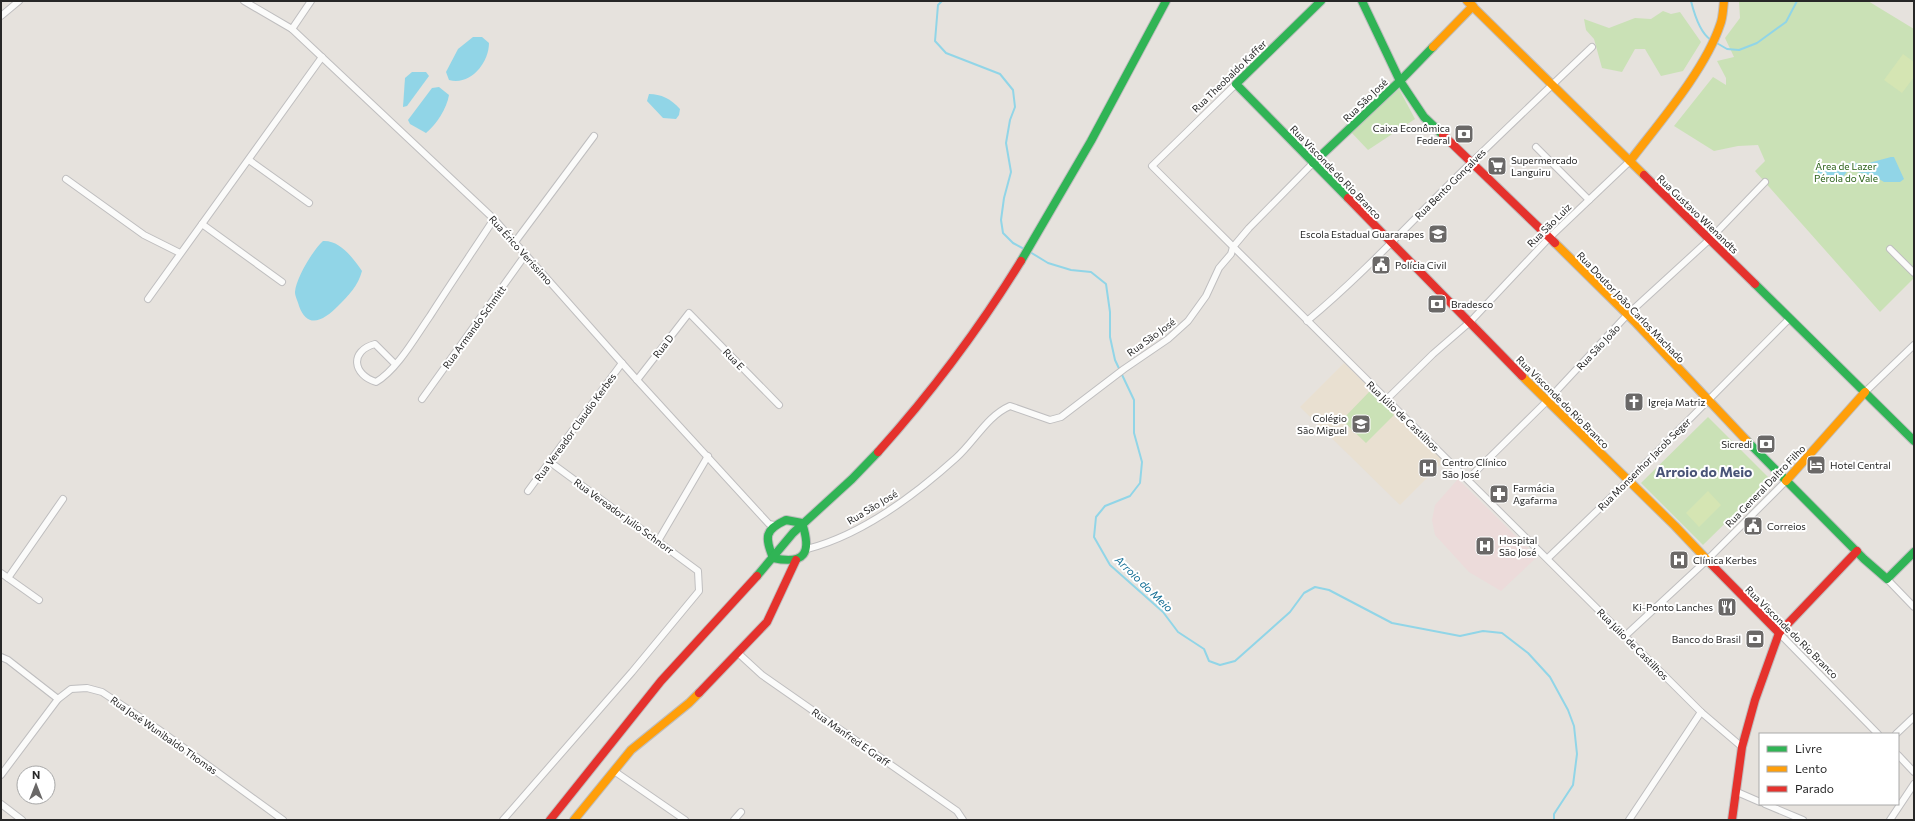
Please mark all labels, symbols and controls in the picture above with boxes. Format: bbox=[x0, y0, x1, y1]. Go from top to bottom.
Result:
street label: Rua Theobaldo Kaffer bbox=[1189, 37, 1269, 115]
street label: Rua São José bbox=[1340, 76, 1390, 124]
street label: Rua Visconde do Rio Branco bbox=[1288, 122, 1384, 222]
place label: Caixa Econômica Federal bbox=[1373, 122, 1450, 146]
bank icon: Caixa Econômica Federal bbox=[1453, 123, 1475, 145]
street label: Rua Bento Gonçalves bbox=[1412, 146, 1488, 222]
place label: Supermercado Languiru bbox=[1511, 154, 1577, 178]
supermarket icon: Supermercado Languiru bbox=[1486, 155, 1508, 177]
park label: Área de Lazer Pérola do Vale bbox=[1814, 160, 1878, 184]
street label: Rua Gustavo Wienandts bbox=[1655, 172, 1741, 256]
street label: Rua São Luiz bbox=[1525, 201, 1573, 249]
street label: Rua Érico Veríssimo bbox=[487, 213, 555, 287]
school or university icon: Escola Estadual Guararapes bbox=[1427, 223, 1449, 245]
place label: Escola Estadual Guararapes bbox=[1300, 228, 1424, 240]
street label: Rua Doutor João Carlos Machado bbox=[1575, 249, 1687, 365]
public building icon: Polícia Civil bbox=[1370, 254, 1392, 276]
place label: Polícia Civil bbox=[1395, 259, 1447, 271]
street label: Rua Armando Schmitt bbox=[440, 283, 508, 371]
bank icon: Bradesco bbox=[1426, 293, 1448, 315]
place label: Bradesco bbox=[1451, 298, 1493, 310]
street label: Rua São José bbox=[1124, 315, 1178, 359]
street label: Rua São João bbox=[1574, 322, 1622, 372]
street label: Rua D bbox=[650, 332, 676, 360]
street label: Rua E bbox=[721, 346, 747, 372]
street label: Rua Visconde do Rio Branco bbox=[1514, 353, 1612, 451]
street label: Rua Vereador Claudio Kerbes bbox=[532, 370, 618, 483]
street label: Rua Júlio de Castilhos bbox=[1364, 378, 1442, 454]
church icon: Igreja Matriz bbox=[1623, 391, 1645, 413]
place label: Igreja Matriz bbox=[1648, 396, 1705, 408]
place label: Colégio São Miguel bbox=[1297, 412, 1347, 436]
school or university icon: Colégio São Miguel bbox=[1350, 413, 1372, 435]
street label: Rua Monsenhor Jacob Seger bbox=[1595, 415, 1693, 513]
bank icon: Sicredi bbox=[1755, 433, 1777, 455]
place label: Sicredi bbox=[1721, 438, 1752, 450]
street label: Rua General Daltro Filho bbox=[1722, 442, 1808, 530]
hotel icon: Hotel Central bbox=[1805, 454, 1827, 476]
place label: Centro Clínico São José bbox=[1442, 456, 1507, 480]
hospital icon: Centro Clínico São José bbox=[1417, 457, 1439, 479]
place label: Hotel Central bbox=[1830, 459, 1891, 471]
district label: Arroio do Meio bbox=[1656, 463, 1753, 480]
street label: Rua Vereador Julio Schnorr bbox=[572, 476, 676, 556]
place label: Farmácia Agafarma bbox=[1513, 482, 1557, 506]
pharmacy icon: Farmácia Agafarma bbox=[1488, 483, 1510, 505]
street label: Rua São José bbox=[845, 487, 899, 527]
public building icon: Correios bbox=[1742, 515, 1764, 537]
place label: Correios bbox=[1767, 520, 1806, 532]
place label: Hospital São José bbox=[1499, 534, 1537, 558]
hospital icon: Hospital São José bbox=[1474, 535, 1496, 557]
hospital icon: Clínica Kerbes bbox=[1668, 549, 1690, 571]
water label: Arroio do Meio bbox=[1112, 552, 1176, 615]
place label: Clínica Kerbes bbox=[1693, 554, 1757, 566]
street label: Rua Visconde do Rio Branco bbox=[1743, 583, 1841, 681]
restaurant icon: Ki-Ponto Lanches bbox=[1716, 596, 1738, 618]
place label: Ki-Ponto Lanches bbox=[1633, 601, 1713, 613]
street label: Rua Júlio de Castilhos bbox=[1595, 606, 1671, 682]
bank icon: Banco do Brasil bbox=[1744, 628, 1766, 650]
place label: Banco do Brasil bbox=[1672, 633, 1741, 645]
street label: Rua José Wunibaldo Thomas bbox=[108, 694, 220, 777]
street label: Rua Manfred E Graff bbox=[810, 706, 893, 769]
legend bbox=[1759, 733, 1899, 805]
text: Livre bbox=[1795, 741, 1822, 755]
text: Lento bbox=[1795, 761, 1827, 775]
north arrow bbox=[16, 765, 56, 805]
text: N bbox=[32, 768, 40, 781]
text: Parado bbox=[1795, 781, 1834, 795]

